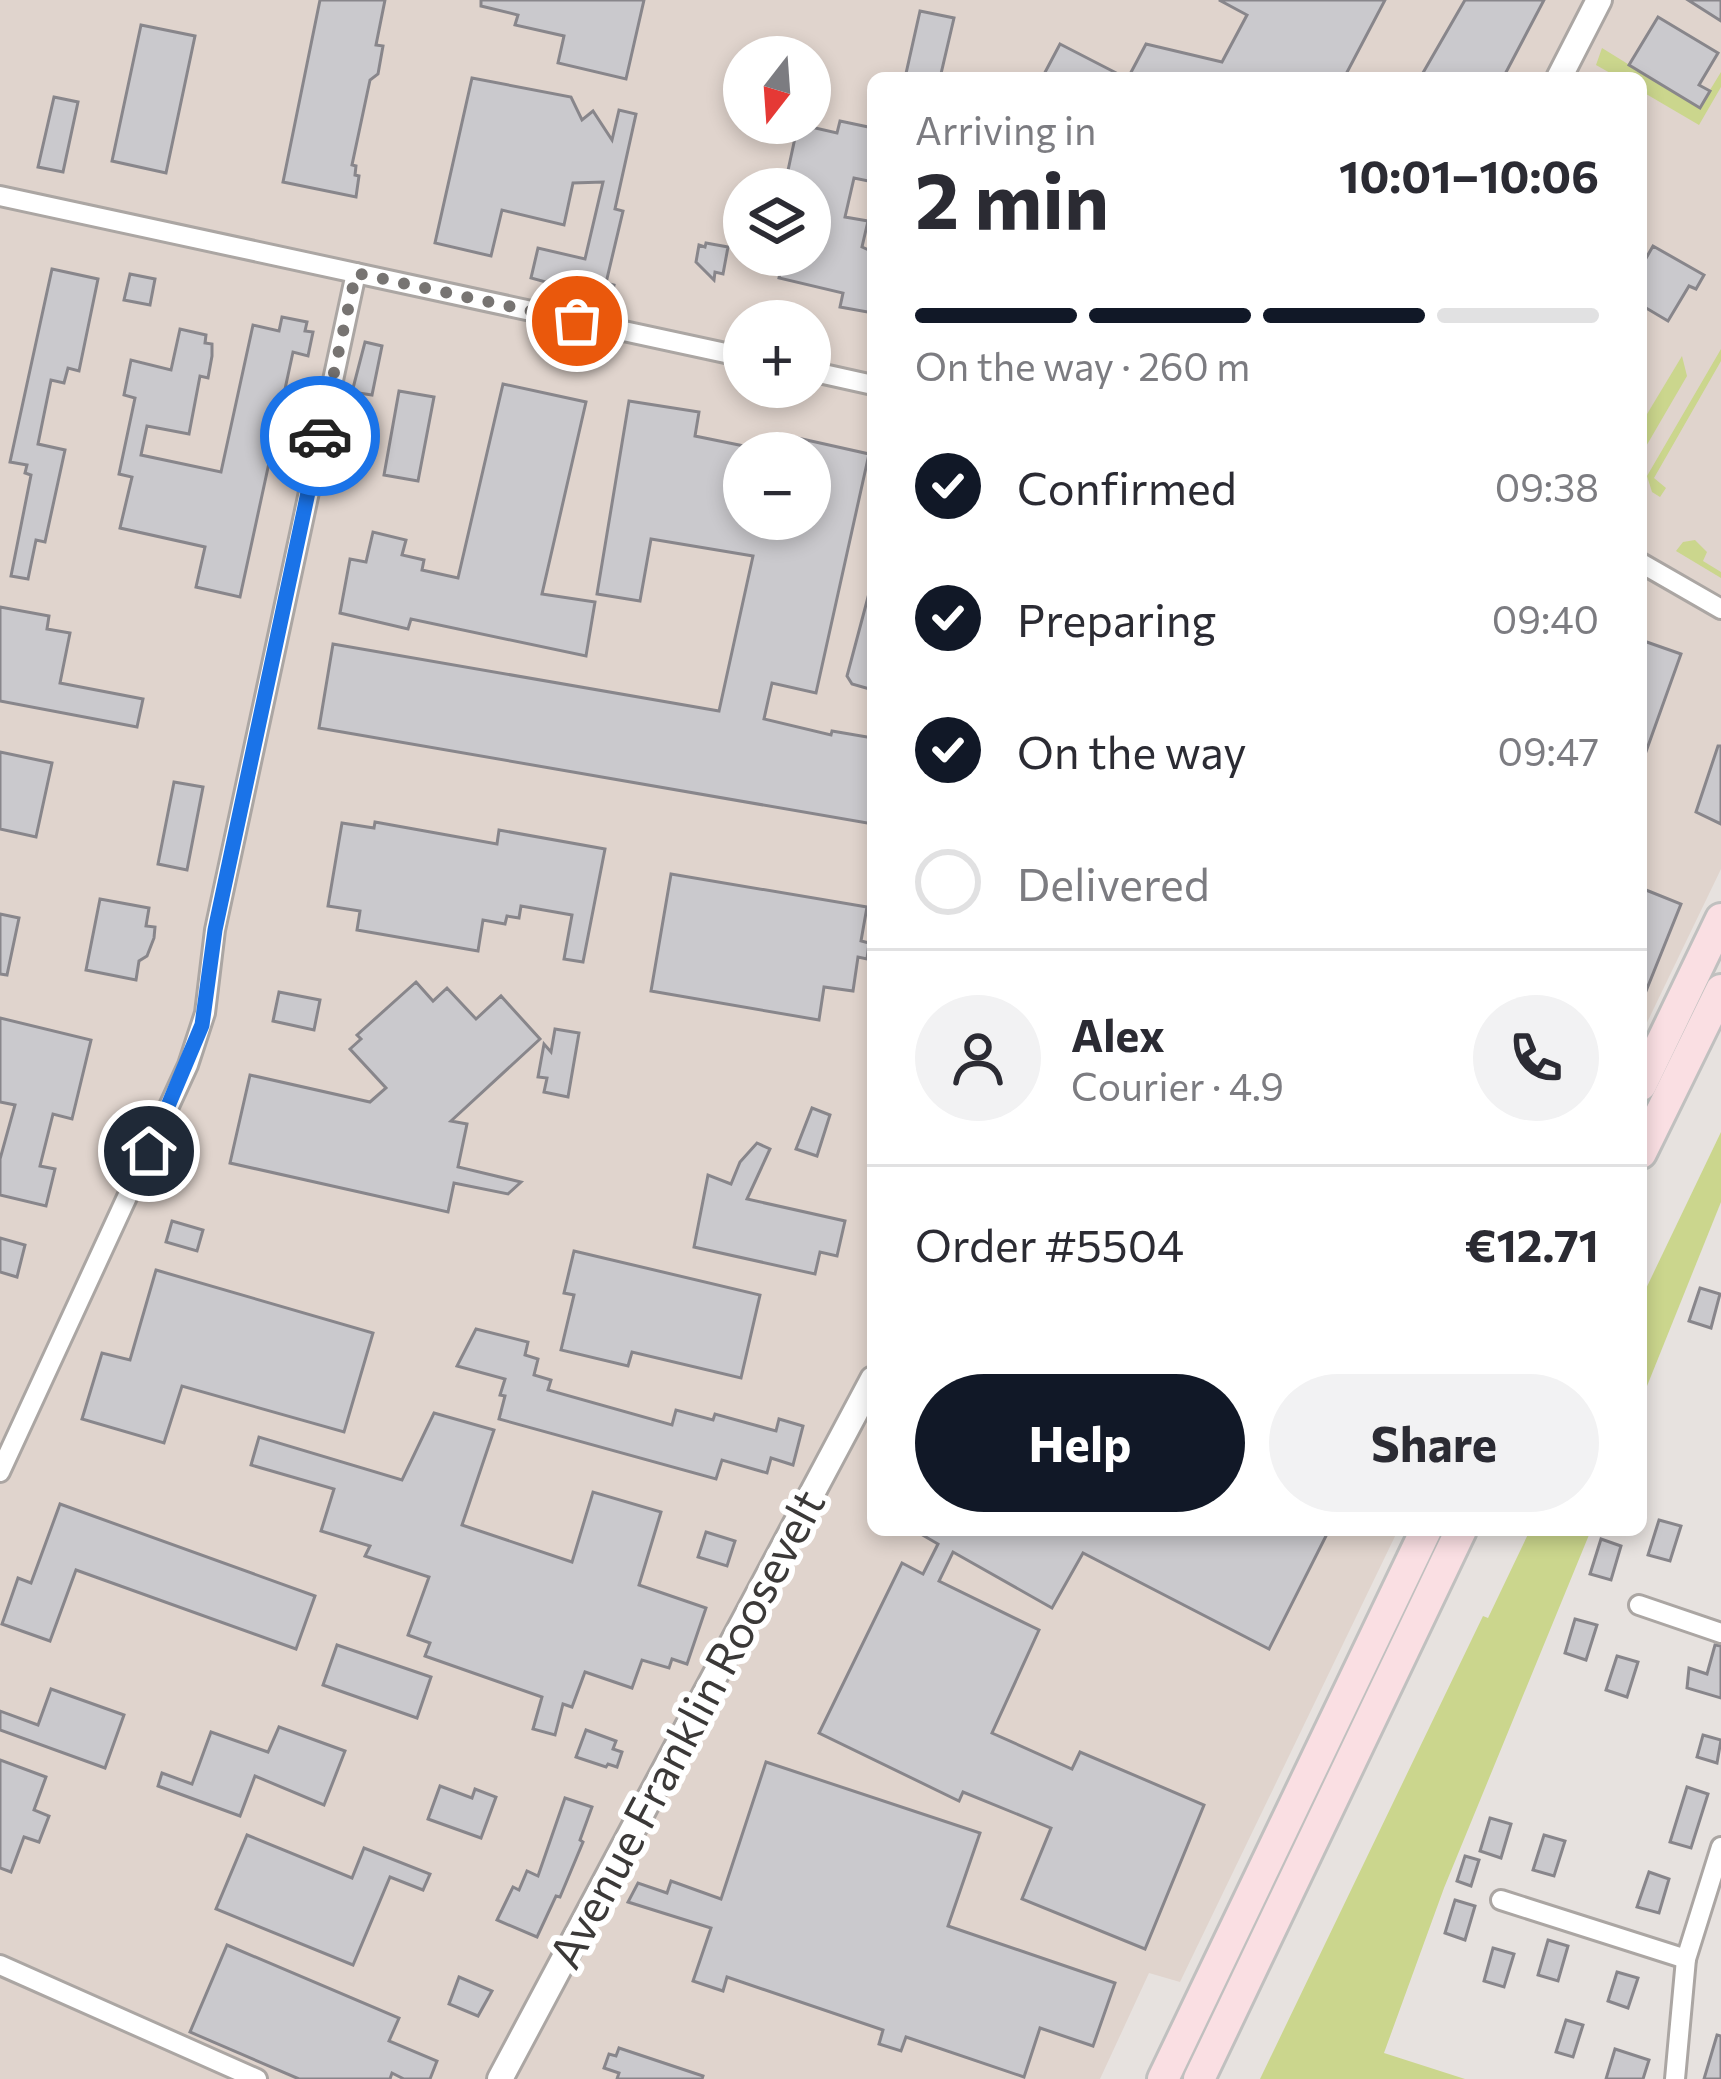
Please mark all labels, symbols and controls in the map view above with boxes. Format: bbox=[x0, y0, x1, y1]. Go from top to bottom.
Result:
north arrow bbox=[723, 36, 831, 144]
map controls bbox=[723, 36, 831, 540]
text: Arriving in bbox=[915, 105, 1096, 153]
text: 10:01–10:06 bbox=[1339, 147, 1599, 202]
text: 2 min bbox=[915, 150, 1109, 245]
button: layers bbox=[723, 168, 831, 276]
pin bbox=[526, 270, 628, 372]
icon: bag bbox=[544, 288, 610, 354]
button: + bbox=[723, 300, 831, 408]
text: On the way · 260 m bbox=[915, 341, 1250, 389]
courier bbox=[260, 376, 380, 496]
icon: car bbox=[287, 403, 353, 469]
button: − bbox=[723, 432, 831, 540]
icon: check bbox=[915, 453, 981, 519]
text: Confirmed bbox=[1017, 459, 1237, 514]
text: 09:38 bbox=[1495, 462, 1599, 510]
icon: check bbox=[915, 585, 981, 651]
text: Preparing bbox=[1017, 591, 1216, 646]
text: 09:40 bbox=[1492, 594, 1599, 642]
icon: check bbox=[915, 717, 981, 783]
text: On the way bbox=[1017, 723, 1247, 778]
text: 09:47 bbox=[1497, 726, 1599, 774]
text: Delivered bbox=[1017, 855, 1210, 910]
button: person bbox=[915, 995, 1041, 1121]
button: phone bbox=[1473, 995, 1599, 1121]
text: Alex bbox=[1071, 1006, 1165, 1061]
text: Courier · 4.9 bbox=[1071, 1061, 1284, 1109]
pin bbox=[98, 1100, 200, 1202]
icon: home bbox=[116, 1118, 182, 1184]
text: Order #5504 bbox=[915, 1216, 1184, 1271]
text: €12.71 bbox=[1465, 1216, 1599, 1271]
button: Help bbox=[915, 1374, 1245, 1512]
button: Share bbox=[1269, 1374, 1599, 1512]
street label: Avenue Franklin Roosevelt bbox=[535, 1479, 834, 1976]

